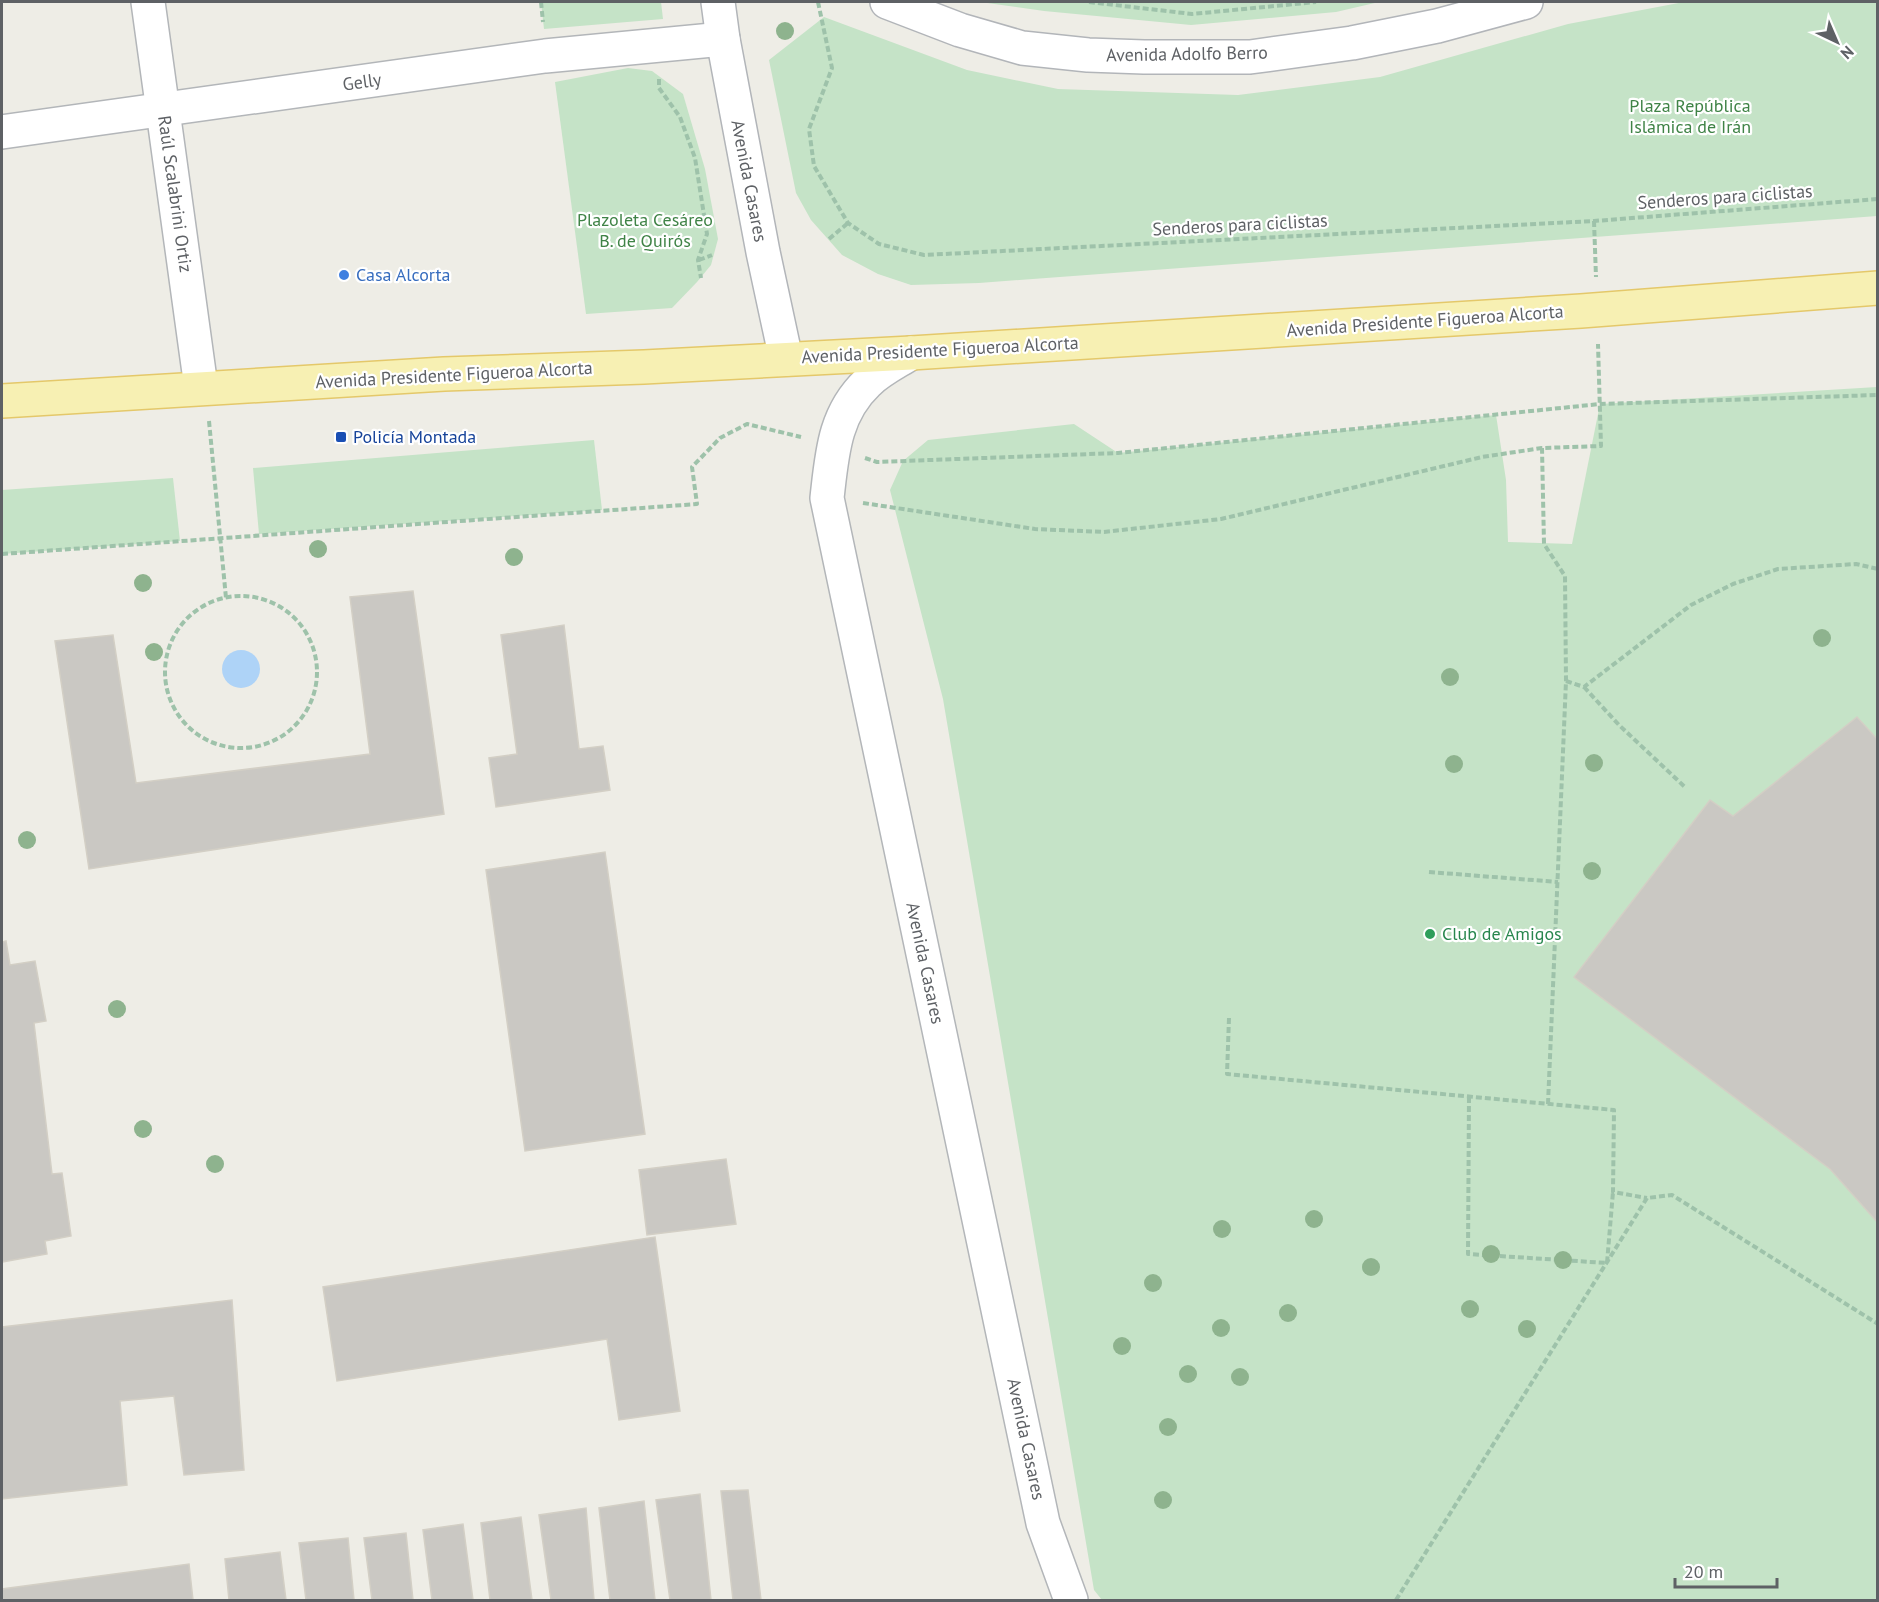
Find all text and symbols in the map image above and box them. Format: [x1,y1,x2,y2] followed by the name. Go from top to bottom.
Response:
[1807,12,1867,72] north arrow
[1106,41,1268,66] street label: Avenida Adolfo Berro
[1837,42,1858,64] text: N
[341,67,383,96] street label: Gelly
[1629,94,1751,138] park label: Plaza República Islámica de Irán
[153,114,198,274] street label: Raúl Scalabrini Ortiz
[726,118,773,244] street label: Avenida Casares
[1637,179,1813,214] street label: Senderos para ciclistas
[577,208,713,252] park label: Plazoleta Cesáreo B. de Quirós
[1152,208,1328,241] street label: Senderos para ciclistas
[356,263,450,286] place label: Casa Alcorta
[337,268,351,282] marker: Casa Alcorta
[1286,299,1564,342] street label: Avenida Presidente Figueroa Alcorta
[801,331,1079,368] street label: Avenida Presidente Figueroa Alcorta
[315,356,593,393] street label: Avenida Presidente Figueroa Alcorta
[353,425,476,448] place label: Policía Montada
[334,430,348,444] marker: Policía Montada
[901,900,950,1026] street label: Avenida Casares
[1442,922,1562,945] place label: Club de Amigos
[1423,927,1437,941] marker: Club de Amigos
[1002,1376,1051,1502] street label: Avenida Casares
[1675,1551,1777,1589] scale bar
[1684,1560,1723,1583] text: 20 m

